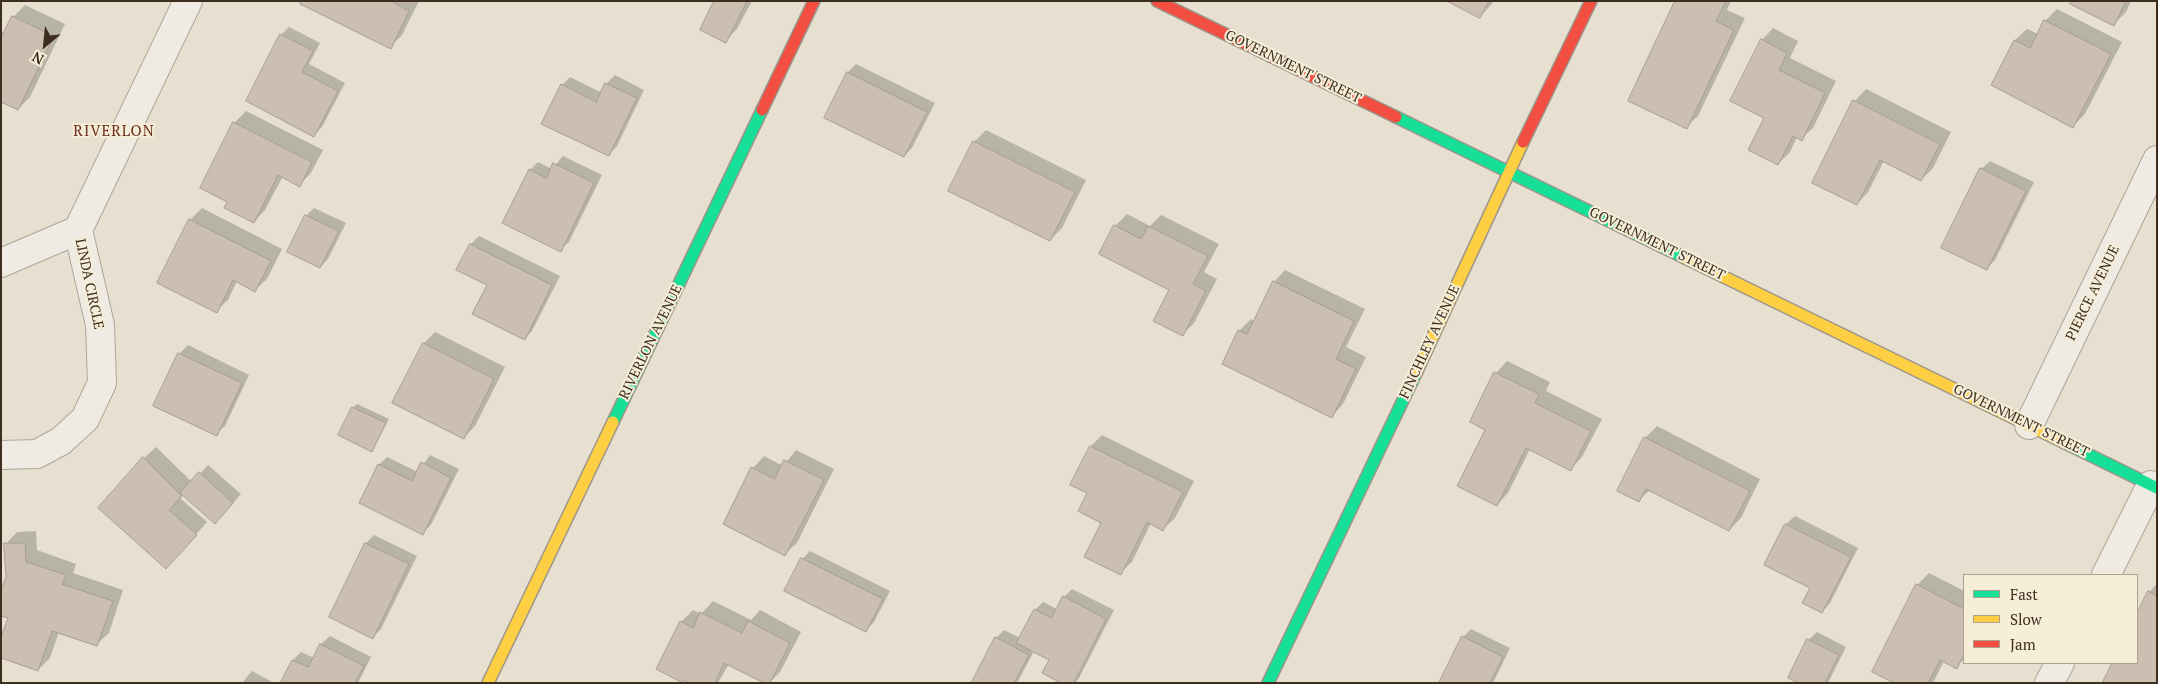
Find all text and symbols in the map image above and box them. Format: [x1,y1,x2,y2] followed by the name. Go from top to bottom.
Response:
[20,20,70,70] north arrow
[1222,27,1364,107] street label: GOVERNMENT STREET
[29,48,47,70] text: N
[72,123,156,141] district label: RIVERLON
[1586,204,1728,284] street label: GOVERNMENT STREET
[71,237,107,331] street label: LINDA CIRCLE
[2063,243,2123,343] street label: PIERCE AVENUE
[616,282,686,402] street label: RIVERLON AVENUE
[1396,282,1464,402] street label: FINCHLEY AVENUE
[1950,381,2092,461] street label: GOVERNMENT STREET
[1963,574,2138,664] legend
[2010,584,2038,604] text: Fast
[2010,609,2042,629] text: Slow
[2010,634,2036,654] text: Jam

